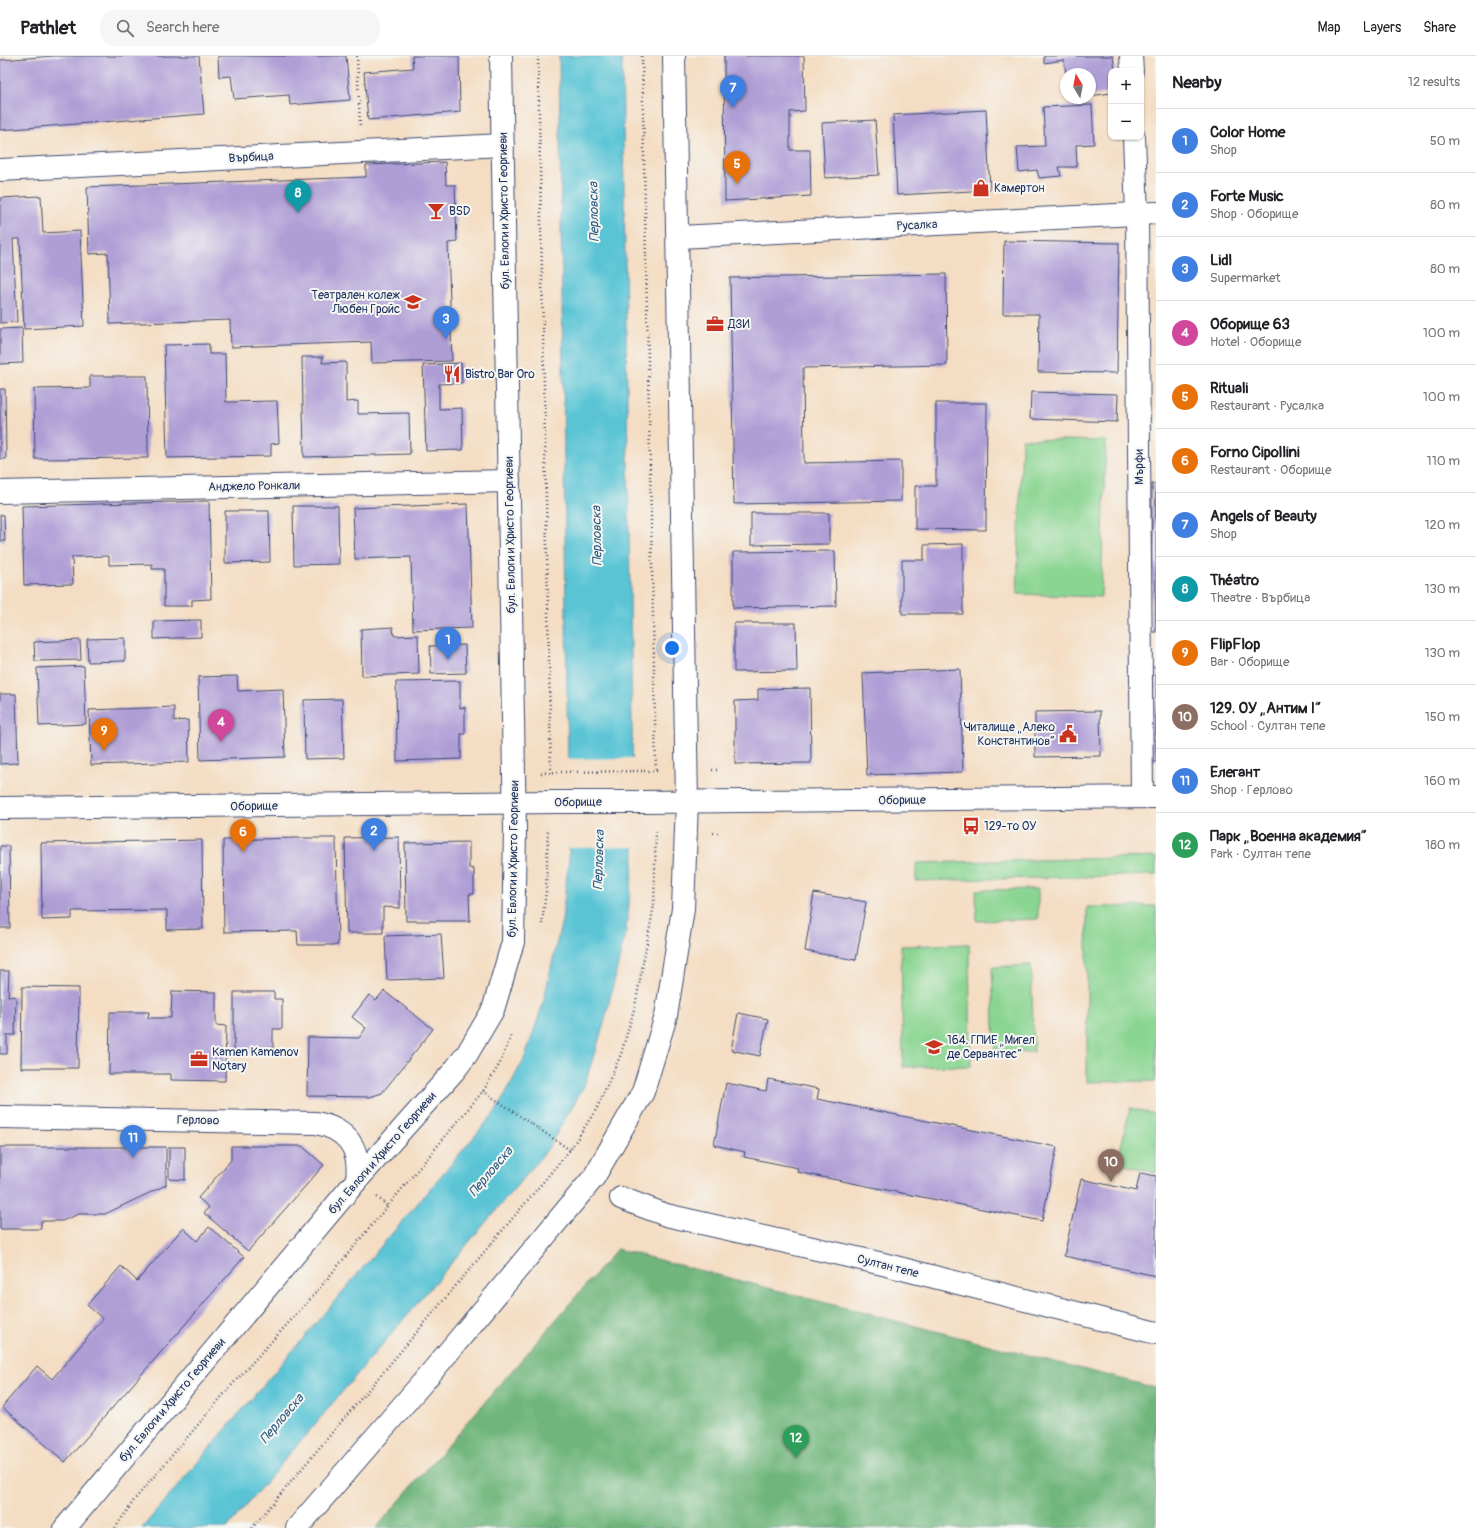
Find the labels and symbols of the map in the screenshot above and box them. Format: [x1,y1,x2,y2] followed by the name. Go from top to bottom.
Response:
[1060,68,1096,104] north arrow
[720,75,746,108] pin: 7
[496,132,513,290] street label: бул. Евлоги и Христо Георгиеви
[228,149,274,166] street label: Върбица
[724,151,750,184] pin: 5
[971,178,991,198] shop icon: Камертон
[285,180,311,213] pin: 8
[585,181,603,242] water label: Перловска
[994,181,1044,196] place label: Камертон
[426,201,446,221] bar icon: BSD
[449,204,471,219] place label: BSD
[896,217,938,234] street label: Русалка
[311,288,400,317] place label: Театрален колеж Любен Гройс
[403,292,423,312] school or university icon: Театрален колеж Любен Гройс
[433,306,459,339] pin: 3
[705,314,725,334] office icon: ДЗИ
[727,317,750,332] place label: ДЗИ
[442,364,462,384] restaurant icon: Bistro Bar Oro
[465,367,535,382] place label: Bistro Bar Oro
[1132,448,1147,485] street label: Мърфи
[502,456,519,614] street label: бул. Евлоги и Христо Георгиеви
[208,478,301,495] street label: Анджело Ронкали
[588,505,606,566] water label: Перловска
[435,627,461,660] pin: 1
[662,638,682,658] your location
[208,709,234,742] pin: 4
[91,718,117,751] pin: 9
[964,720,1056,749] place label: Читалище „Алеко Константинов“
[1058,724,1078,744] public building icon: Читалище „Алеко Константинов“
[505,780,522,938] street label: бул. Евлоги и Христо Георгиеви
[878,793,926,808] street label: Оборище
[554,795,602,810] street label: Оборище
[230,799,278,814] street label: Оборище
[961,816,981,836] bus stop icon: 129-то ОУ
[361,818,387,851] pin: 2
[230,819,256,852] pin: 6
[984,819,1037,834] place label: 129-то ОУ
[590,829,608,890] water label: Перловска
[947,1033,1035,1062] place label: 164. ГПИЕ „Мигел де Сервантес“
[924,1037,944,1057] school or university icon: 164. ГПИЕ „Мигел де Сервантес“
[212,1045,299,1074] place label: Kamen Kamenov Notary
[189,1049,209,1069] office icon: Kamen Kamenov Notary
[325,1089,440,1218] street label: бул. Евлоги и Христо Георгиеви
[177,1113,220,1128] street label: Герлово
[120,1125,146,1158] pin: 11
[465,1143,517,1200] water label: Перловска
[1098,1149,1124,1182] pin: 10
[856,1252,920,1281] street label: Султан тепе
[116,1335,229,1465] street label: бул. Евлоги и Христо Георгиеви
[256,1390,308,1447] water label: Перловска
[783,1425,809,1458] pin: 12

